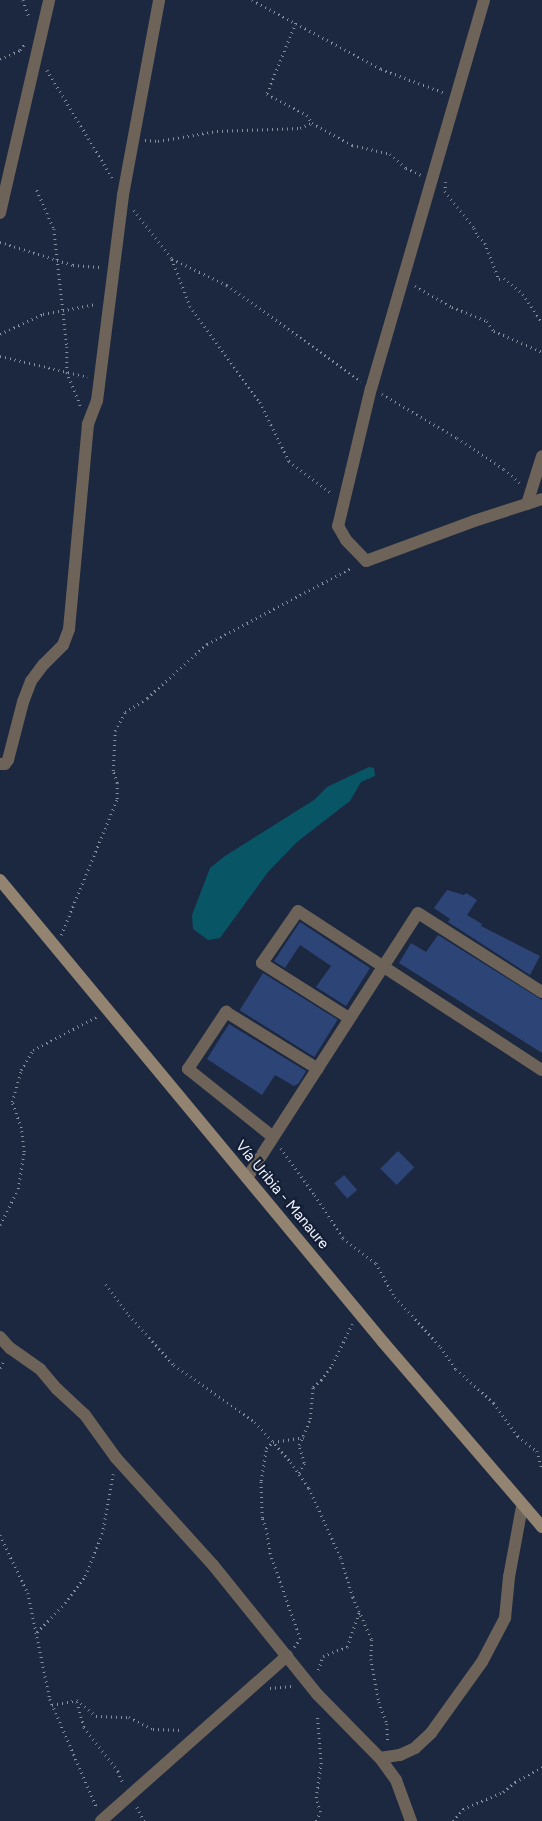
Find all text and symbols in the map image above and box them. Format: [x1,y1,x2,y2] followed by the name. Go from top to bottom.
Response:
[231,1137,333,1253] street label: Vía Uribia - Manaure

